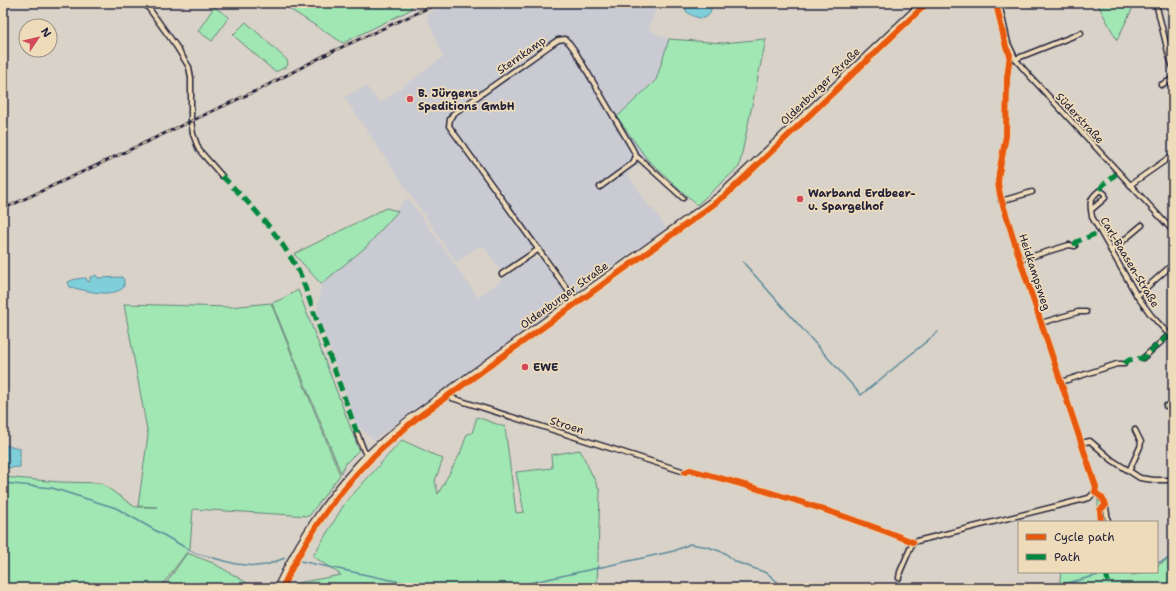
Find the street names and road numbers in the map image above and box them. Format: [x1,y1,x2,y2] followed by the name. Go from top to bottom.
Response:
[494,33,549,78] street label: Sternkamp
[777,44,864,128] street label: Oldenburger Straße
[1052,90,1107,147] street label: Süderstraße
[1097,214,1163,310] street label: Carl-Baasen-Straße
[1015,232,1054,313] street label: Heidkampsweg
[517,258,611,332] street label: Oldenburger Straße
[548,413,586,438] street label: Stroen

